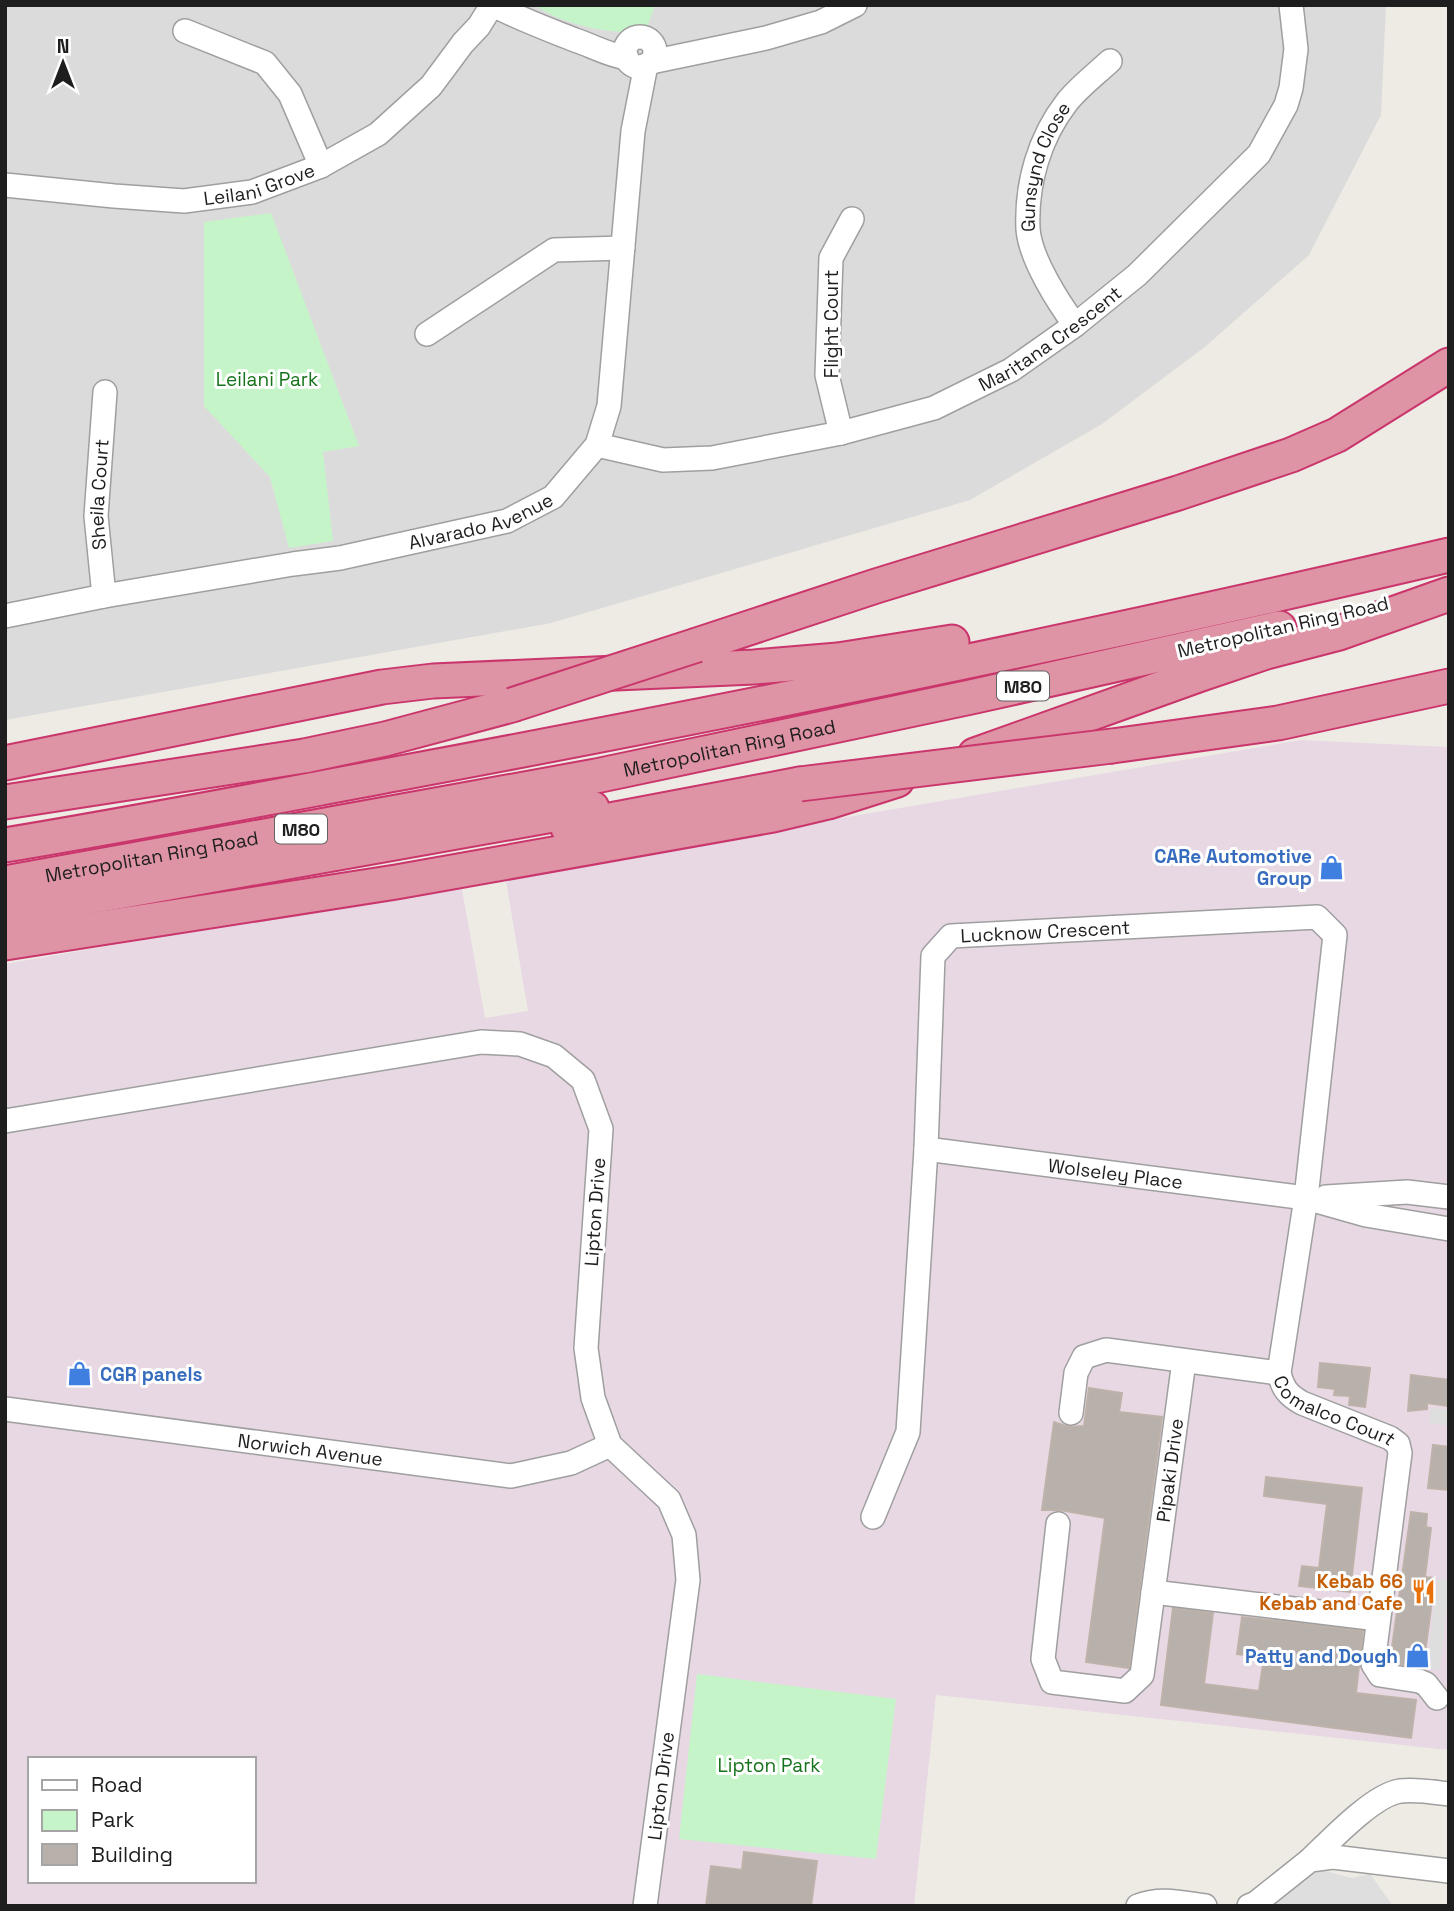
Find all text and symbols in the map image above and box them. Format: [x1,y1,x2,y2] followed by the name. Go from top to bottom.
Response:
[28,28,98,98] north arrow
[57,34,69,59] text: N
[1015,97,1076,232] street label: Gunsynd Close
[202,157,318,211] street label: Leilani Grove
[819,270,844,378] street label: Flight Court
[974,280,1127,397] street label: Maritana Crescent
[216,367,318,392] park label: Leilani Park
[84,438,114,551] street label: Sheila Court
[406,487,557,555] street label: Alvarado Avenue
[1175,591,1391,663] street label: Metropolitan Ring Road
[997,672,1049,700] road number: M80
[621,713,838,782] street label: Metropolitan Ring Road
[275,814,327,844] road number: M80
[43,825,260,888] street label: Metropolitan Ring Road
[1154,844,1312,891] place label: CARe Automotive Group
[1318,853,1346,881] shop icon: CARe Automotive Group
[960,914,1131,948] street label: Lucknow Crescent
[1046,1152,1184,1195] street label: Wolseley Place
[579,1157,611,1267] street label: Lipton Drive
[66,1360,94,1388] shop icon: CGR panels
[100,1362,202,1387] place label: CGR panels
[1268,1372,1401,1451] street label: Comalco Court
[1150,1417,1189,1524] street label: Pipaki Drive
[236,1427,384,1471] street label: Norwich Avenue
[1259,1569,1403,1616] place label: Kebab 66 Kebab and Cafe
[1409,1578,1437,1606] restaurant icon: Kebab 66 Kebab and Cafe
[1404,1642,1432,1670] shop icon: Patty and Dough
[1245,1644,1398,1669] place label: Patty and Dough
[642,1730,680,1842] street label: Lipton Drive
[717,1753,821,1778] park label: Lipton Park
[28,1757,256,1883] legend
[91,1771,143,1798] text: Road
[91,1806,135,1833] text: Park
[91,1841,173,1868] text: Building

